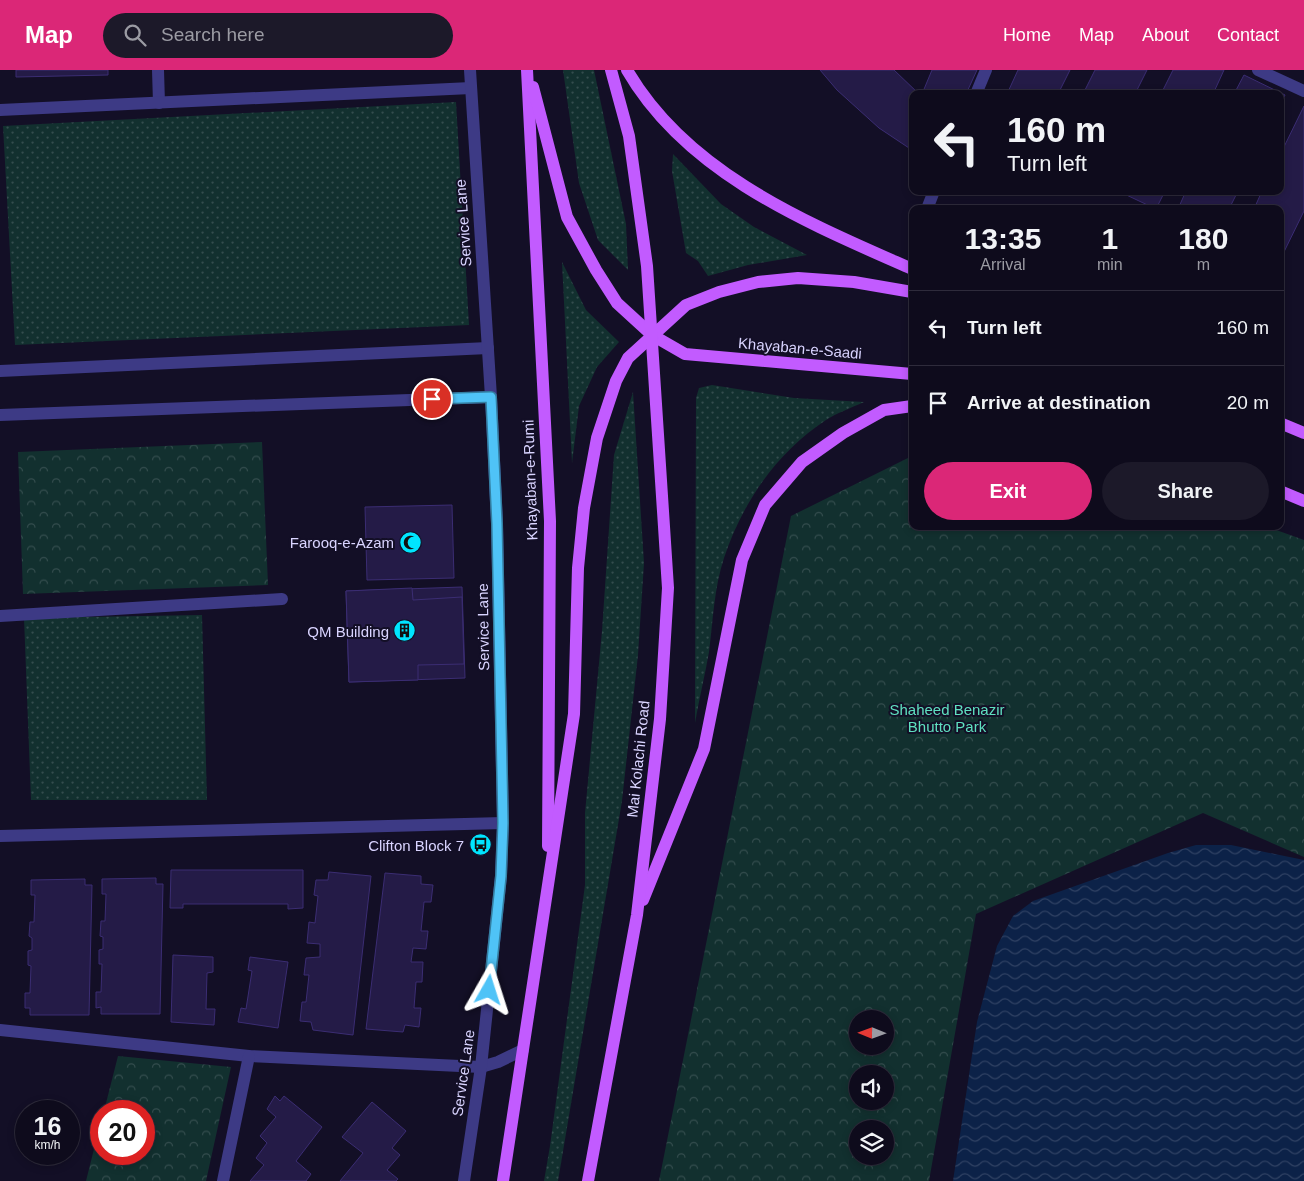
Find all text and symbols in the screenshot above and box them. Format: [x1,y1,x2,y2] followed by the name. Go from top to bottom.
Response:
[103,13,453,58] search box
[25,21,73,48] text: Map
[121,21,149,49] icon: search
[161,24,265,45] text: Search here
[1003,25,1051,45] text: Home
[1079,25,1114,45] text: Map
[1142,25,1189,45] text: About
[1217,25,1279,45] text: Contact
[924,110,989,175] icon: left
[1007,110,1106,149] text: 160 m
[1007,151,1087,176] text: Turn left
[451,179,475,267] street label: Service Lane
[965,222,1041,255] text: 13:35
[1101,222,1118,255] text: 1
[1178,222,1228,255] text: 180
[980,256,1026,273] text: Arrival
[1097,256,1123,273] text: min
[1197,256,1210,273] text: m
[924,314,952,342] icon: left
[967,317,1042,338] text: Turn left
[1216,317,1269,338] text: 160 m
[737,334,863,362] street label: Khayaban-e-Saadi
[411,378,453,420] pin
[418,385,446,413] icon: arrive
[924,389,952,417] icon: arrive
[967,392,1151,413] text: Arrive at destination
[1227,392,1269,413] text: 20 m
[519,419,541,541] street label: Khayaban-e-Rumi
[924,462,1092,520] button: Exit
[1102,462,1269,520] button: Share
[398,530,422,554] mosque icon: Farooq-e-Azam
[290,534,394,551] place label: Farooq-e-Azam
[474,583,492,671] street label: Service Lane
[393,619,417,643] building icon: QM Building
[307,623,389,640] place label: QM Building
[623,700,653,818] street label: Mai Kolachi Road
[889,701,1005,735] park label: Shaheed Benazir Bhutto Park
[468,833,492,857] bus stop icon: Clifton Block 7
[368,837,464,854] place label: Clifton Block 7
[462,963,514,1015] position arrow
[849,1010,894,1055] north arrow
[849,1010,894,1165] map controls
[448,1028,478,1118] street label: Service Lane
[849,1065,894,1110] button: sound
[90,1100,155,1165] speed limit sign: 20
[34,1112,61,1140] text: 16
[849,1120,894,1165] button: layers
[34,1138,61,1152] text: km/h

